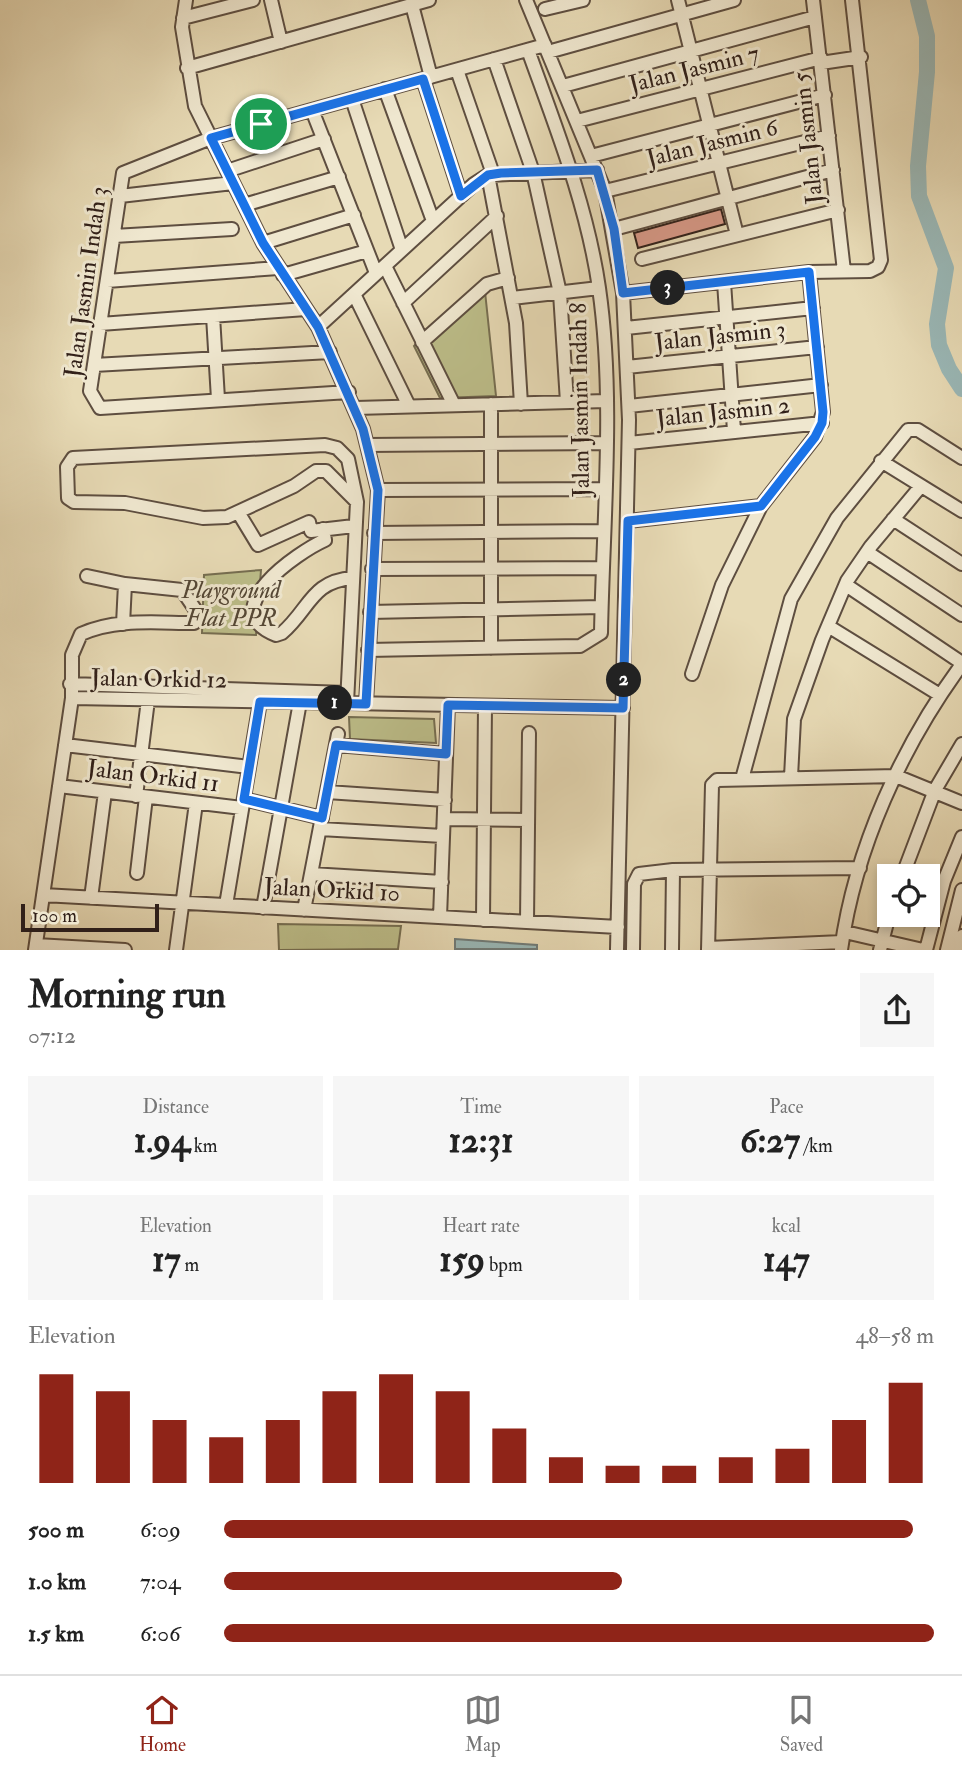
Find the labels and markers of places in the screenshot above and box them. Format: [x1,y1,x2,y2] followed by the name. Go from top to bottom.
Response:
[231,94,291,154] pin
[650,270,686,306] pin: 3
[606,662,642,698] pin: 2
[318,686,352,720] pin: 1

